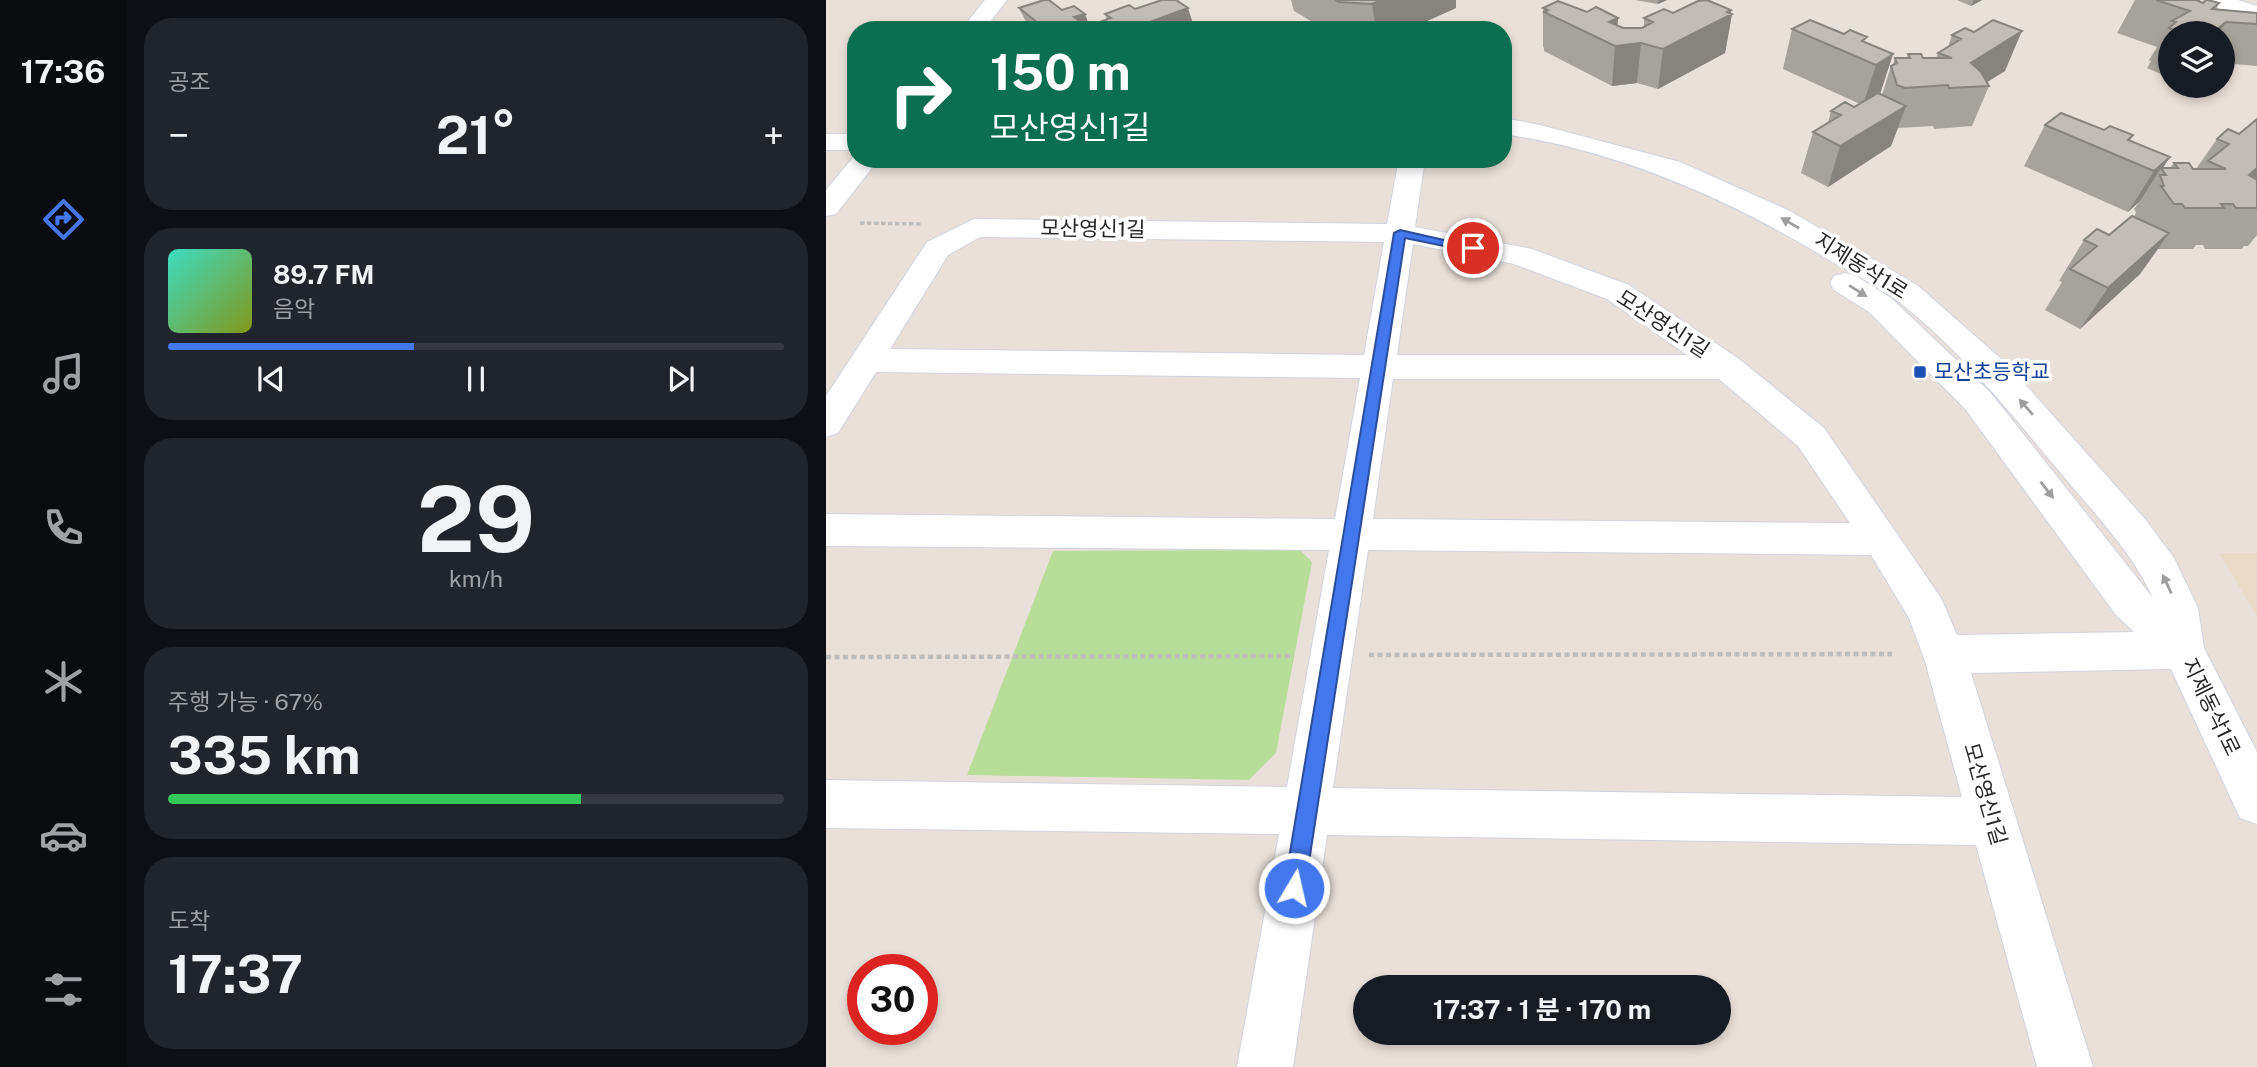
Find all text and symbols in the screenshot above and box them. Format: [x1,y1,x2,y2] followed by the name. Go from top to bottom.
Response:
[2158,21,2235,98] map controls
[2158,21,2235,98] button: layers
[990,43,1131,101] text: 150 m
[875,49,966,140] icon: right
[21,53,105,90] text: 17:36
[168,68,210,95] text: 공조
[436,105,516,166] text: 21°
[990,109,1150,146] text: 모산영신1길
[168,113,189,158] text: −
[763,113,784,158] text: +
[39,195,88,244] icon: directions
[1040,215,1146,242] street label: 모산영신1길
[1781,217,1800,229] one-way arrow
[1443,218,1503,278] pin
[1810,227,1912,304] street label: 지제동삭1로
[1454,229,1492,267] icon: arrive
[273,259,374,290] text: 89.7 FM
[1612,284,1714,363] street label: 모산영신1길
[1848,284,1867,297] one-way arrow
[273,295,315,322] text: 음악
[39,349,88,398] icon: music
[1934,359,2050,384] place label: 모산초등학교
[252,360,290,398] icon: previous
[457,360,495,398] icon: pause
[662,360,700,398] icon: next
[1912,364,1928,380] marker: 모산초등학교
[2018,398,2034,416] one-way arrow
[417,466,535,572] text: 29
[2039,481,2054,499] one-way arrow
[39,503,88,552] icon: phone
[449,565,503,592] text: km/h
[2161,574,2172,595] one-way arrow
[2177,654,2246,760] street label: 지제동삭1로
[39,657,88,706] icon: climate
[168,688,323,715] text: 주행 가능 · 67%
[168,725,361,786] text: 335 km
[1959,740,2012,848] street label: 모산영신1길
[39,811,88,860] icon: car
[1257,851,1331,925] position arrow
[168,907,210,934] text: 도착
[168,944,303,1005] text: 17:37
[847,954,938,1045] speed limit sign: 30
[39,965,88,1014] icon: filters
[1433,994,1651,1025] text: 17:37 · 1 분 · 170 m

